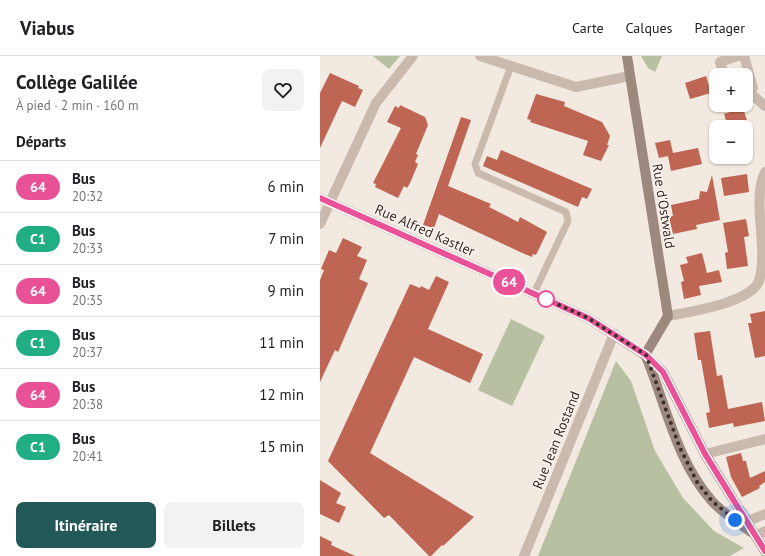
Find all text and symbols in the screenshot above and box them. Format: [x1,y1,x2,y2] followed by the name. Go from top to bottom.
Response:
[20,16,74,40] text: Viabus
[572,19,604,37] text: Carte
[626,19,672,37] text: Calques
[694,19,745,37] text: Partager
[709,68,753,164] map controls
[709,68,753,112] button: +
[262,69,304,111] button: heart
[16,70,138,94] text: Collège Galilée
[16,97,138,114] text: À pied · 2 min · 160 m
[709,120,753,164] button: −
[16,132,66,151] text: Départs
[648,162,680,250] street label: Rue d'Ostwald
[72,169,95,188] text: Bus
[267,177,304,196] text: 6 min
[30,178,46,196] text: 64
[72,188,103,205] text: 20:32
[372,200,478,260] street label: Rue Alfred Kastler
[72,221,95,240] text: Bus
[268,229,304,248] text: 7 min
[30,230,46,248] text: C1
[72,240,103,257] text: 20:33
[491,269,527,295] line badge: 64
[72,273,95,292] text: Bus
[501,273,517,291] text: 64
[267,281,304,300] text: 9 min
[30,282,46,300] text: 64
[537,290,555,308] unlabelled marker
[72,292,103,309] text: 20:35
[72,325,95,344] text: Bus
[259,333,304,352] text: 11 min
[30,334,46,352] text: C1
[72,344,103,361] text: 20:37
[72,377,95,396] text: Bus
[259,385,304,404] text: 12 min
[30,386,46,404] text: 64
[528,388,584,492] street label: Rue Jean Rostand
[72,396,103,413] text: 20:38
[72,429,95,448] text: Bus
[259,437,304,456] text: 15 min
[30,438,46,456] text: C1
[72,448,103,465] text: 20:41
[16,502,156,548] button: Itinéraire
[164,502,304,548] button: Billets
[725,510,745,530] your location

